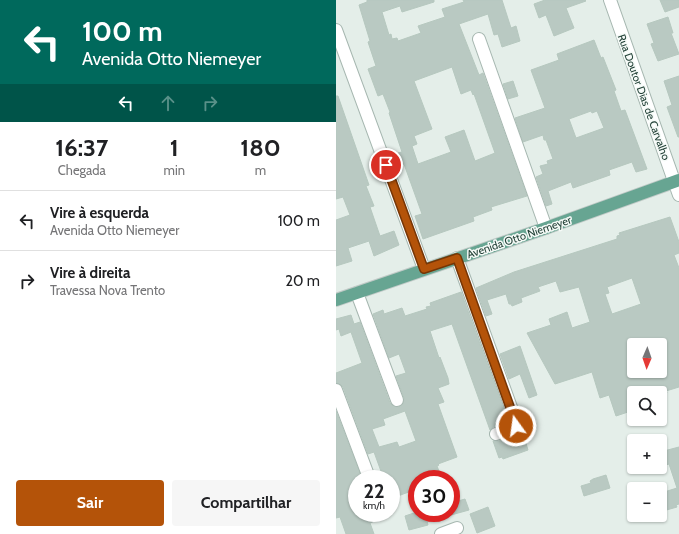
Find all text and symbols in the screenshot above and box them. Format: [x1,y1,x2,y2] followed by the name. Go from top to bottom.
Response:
[82,14,163,48] text: 100 m
[16,16,68,68] icon: left
[615,32,673,162] street label: Rua Doutor Dias de Carvalho
[82,48,261,70] text: Avenida Otto Niemeyer
[115,92,137,114] icon: left
[157,92,179,114] icon: ahead
[199,92,221,114] icon: right
[55,133,108,162] text: 16:37
[170,133,179,162] text: 1
[240,133,281,162] text: 180
[369,148,403,182] pin
[375,154,397,176] icon: arrive
[58,162,106,178] text: Chegada
[164,162,185,178] text: min
[255,162,266,178] text: m
[50,204,149,222] text: Vire à esquerda
[16,210,38,232] icon: left
[278,212,320,230] text: 100 m
[465,212,574,261] street label: Avenida Otto Niemeyer
[50,222,179,238] text: Avenida Otto Niemeyer
[50,264,131,282] text: Vire à direita
[16,270,38,292] icon: right
[285,272,320,290] text: 20 m
[50,282,165,298] text: Travessa Nova Trento
[627,338,667,378] north arrow
[627,338,667,522] map controls
[627,386,667,426] button: search
[495,405,537,447] position arrow
[627,434,667,474] button: +
[408,470,460,522] speed limit sign: 30
[363,479,385,503] text: 22
[16,480,164,526] button: Sair
[172,480,320,526] button: Compartilhar
[627,482,667,522] button: −
[363,499,385,512] text: km/h

